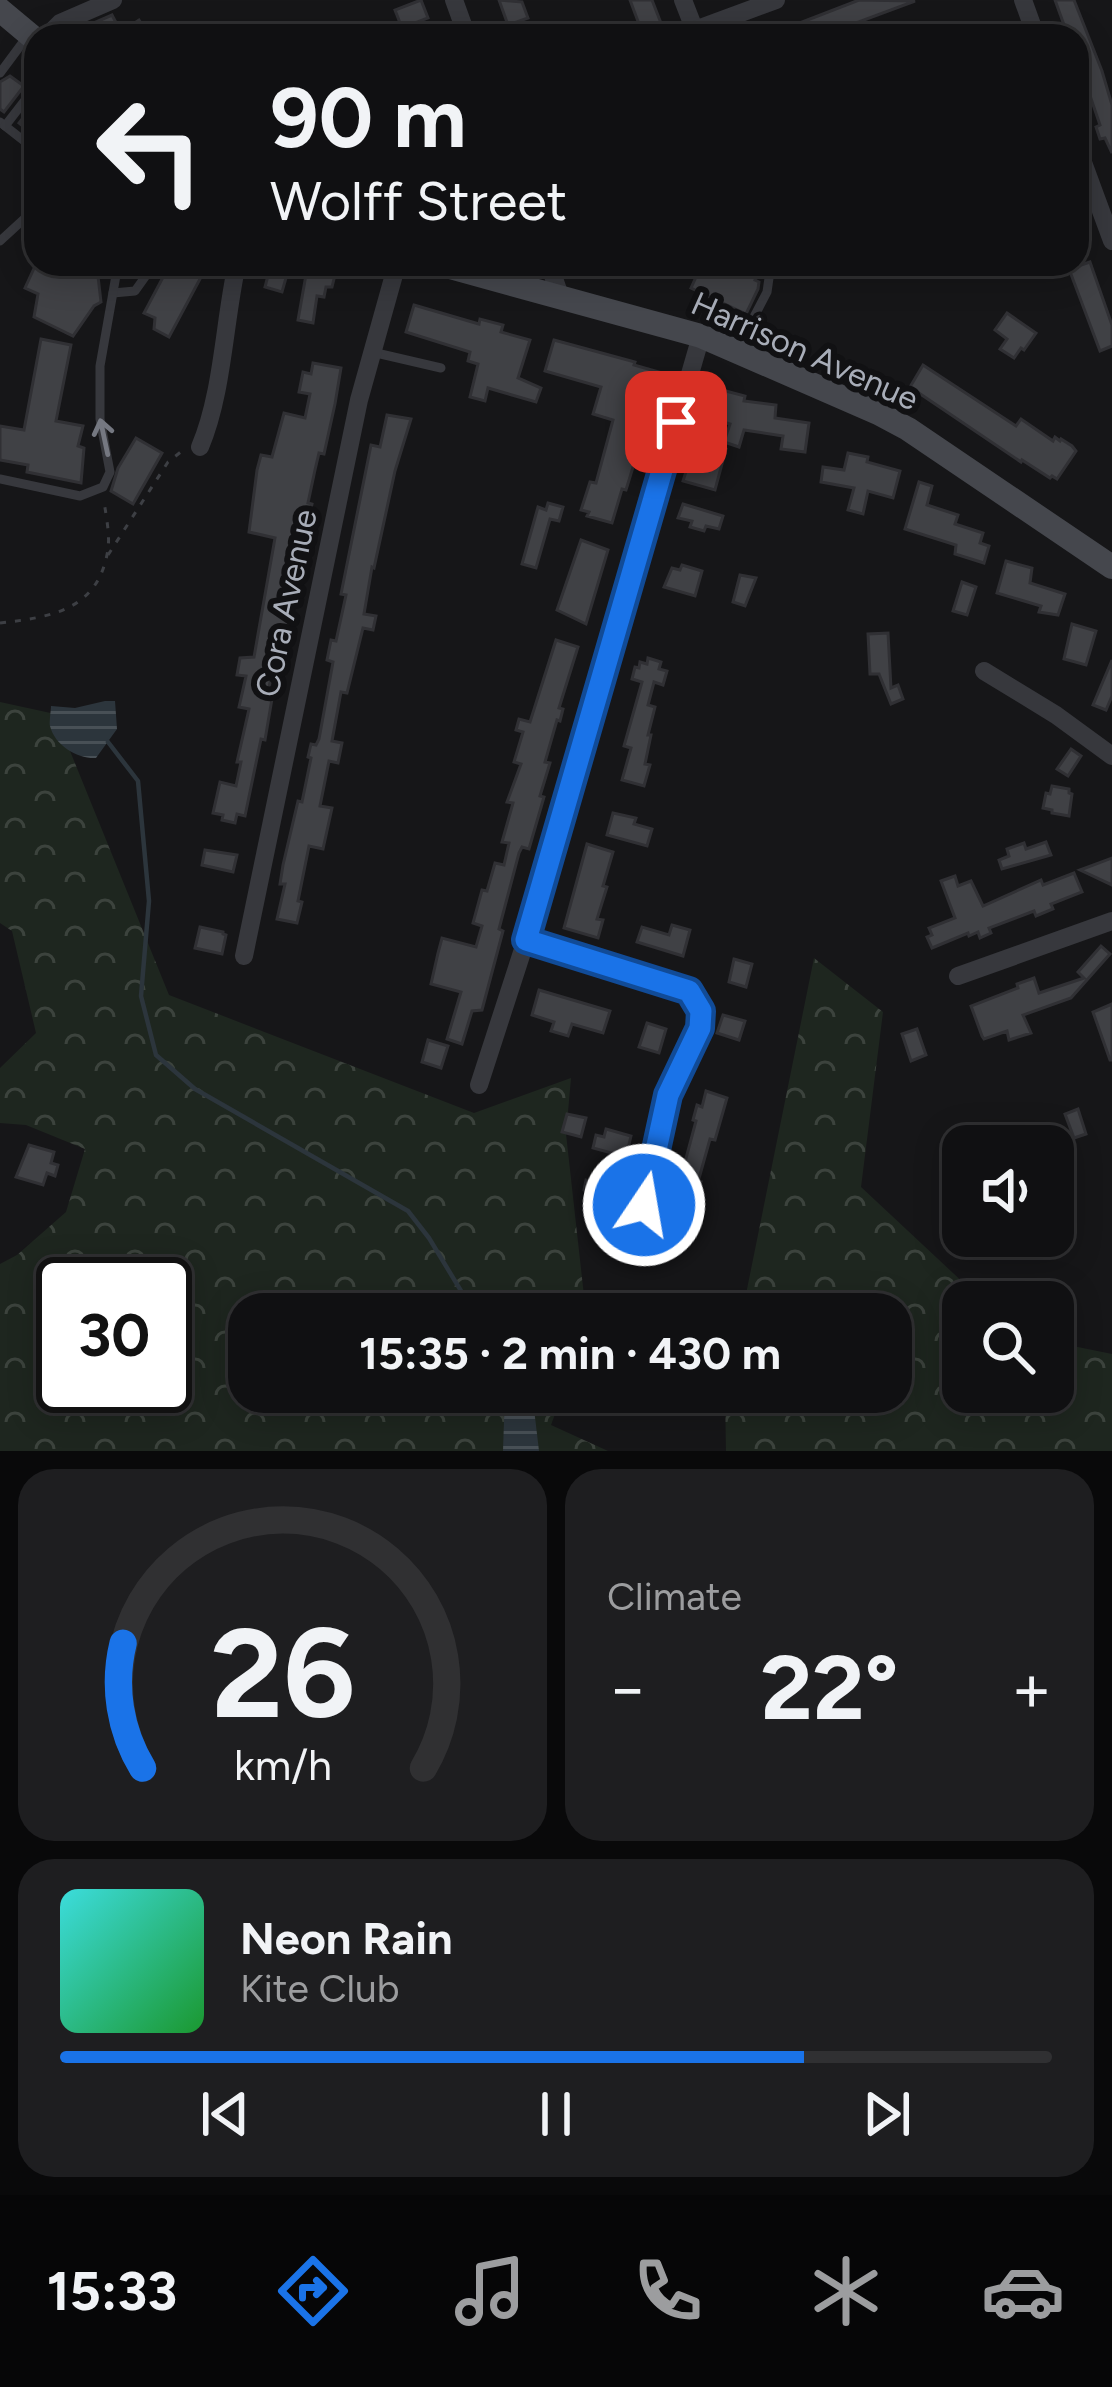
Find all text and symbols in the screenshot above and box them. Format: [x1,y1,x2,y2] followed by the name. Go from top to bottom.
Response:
[270,67,466,168] text: 90 m
[72,72,228,228] icon: left
[270,169,567,234] text: Wolff Street
[685,284,925,418] street label: Harrison Avenue
[625,371,727,473] pin
[643,389,709,455] icon: arrive
[92,418,115,456] one-way arrow
[247,506,325,700] street label: Cora Avenue
[942,1125,1074,1413] map controls
[942,1125,1074,1257] button: sound
[581,1142,707,1268] position arrow
[36,1257,192,1413] speed limit sign: 30
[942,1281,1074,1413] button: search
[359,1326,781,1380] text: 15:35 · 2 min · 430 m
[607,1573,742,1620] text: Climate
[210,1598,355,1748] text: 26
[760,1633,899,1742] text: 22°
[607,1648,648,1728] text: −
[1011,1648,1052,1728] text: +
[234,1739,331,1791] text: km/h
[240,1911,453,1965] text: Neon Rain
[240,1965,400,2012] text: Kite Club
[192,2081,258,2147] icon: previous
[523,2081,589,2147] icon: pause
[854,2081,920,2147] icon: next
[271,2249,355,2333] icon: directions
[448,2249,532,2333] icon: music
[626,2249,710,2333] icon: phone
[804,2249,888,2333] icon: climate
[981,2249,1065,2333] icon: car
[47,2259,177,2324] text: 15:33

